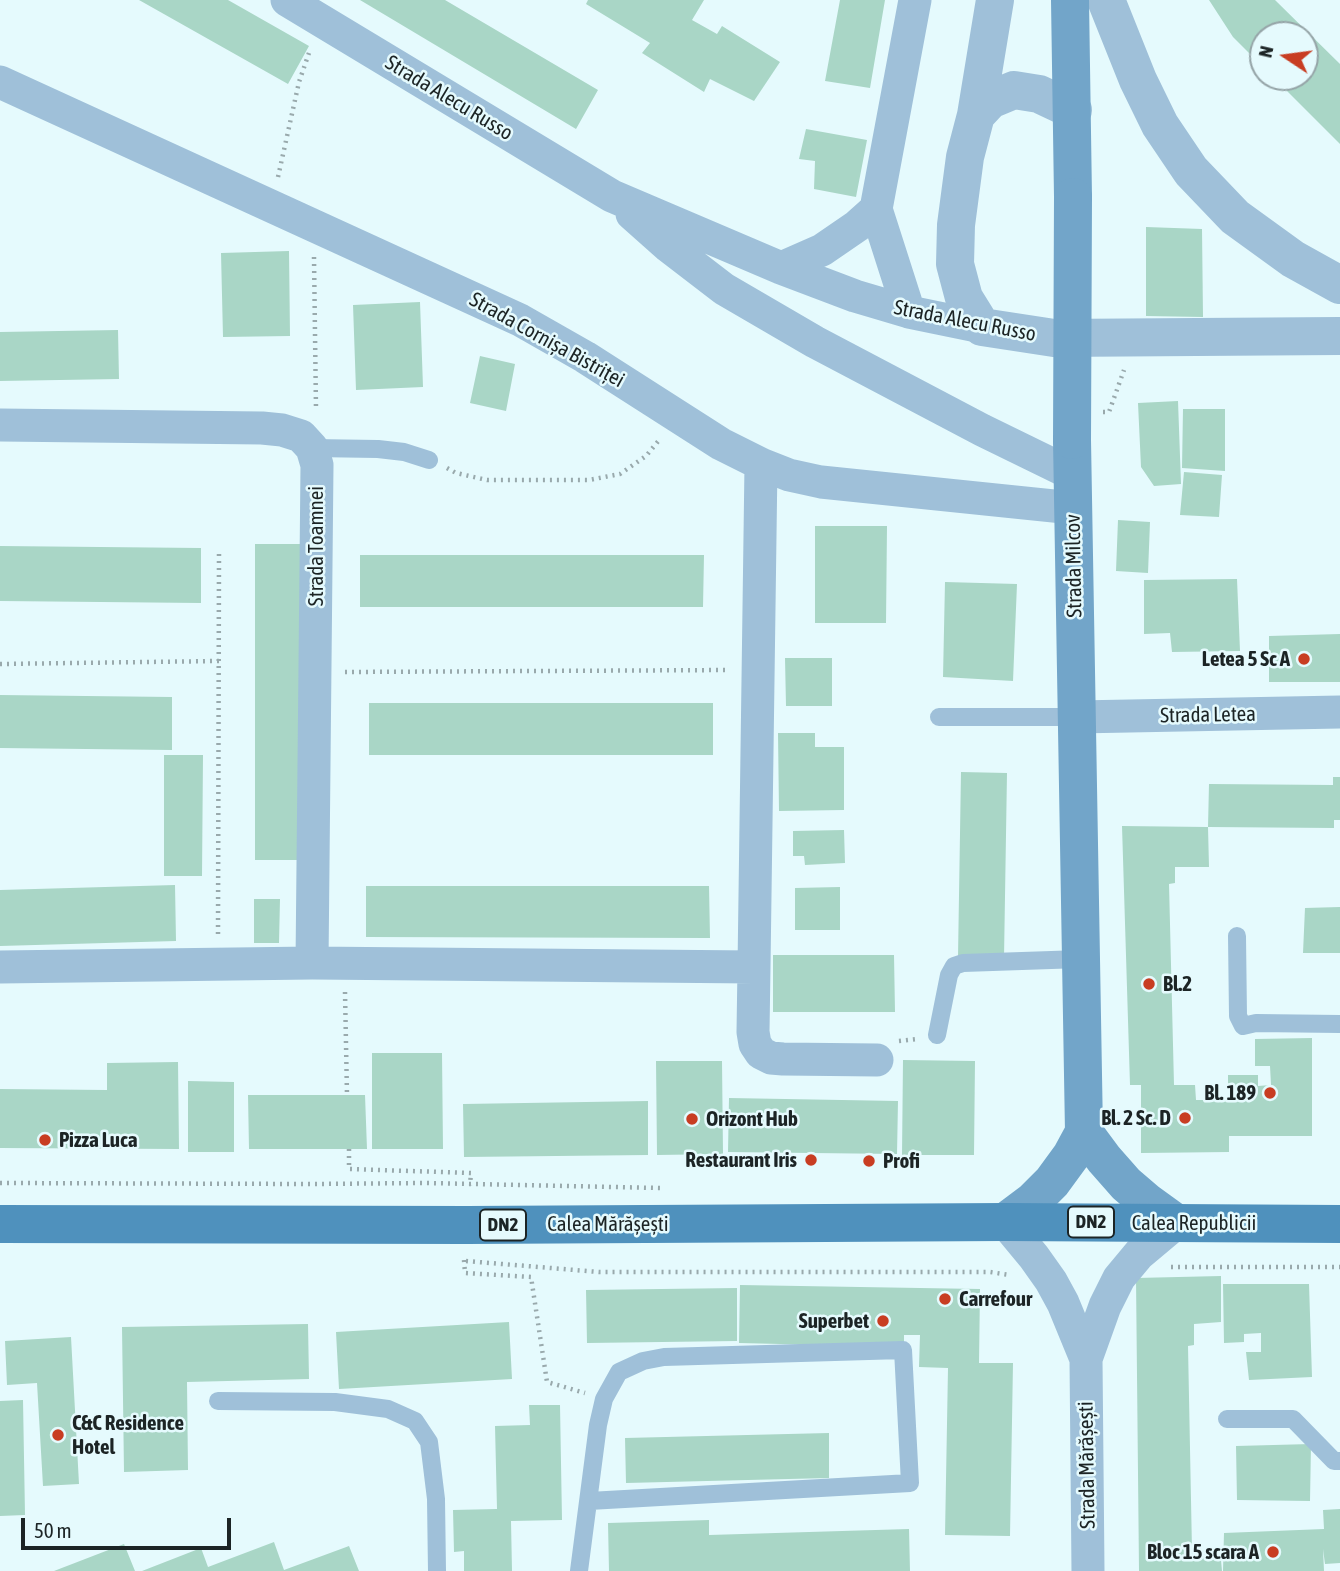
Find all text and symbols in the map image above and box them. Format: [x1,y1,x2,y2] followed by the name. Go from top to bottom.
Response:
[1249,21,1319,91] north arrow
[1254,44,1277,60] text: N
[381,50,517,146] street label: Strada Alecu Russo
[465,287,629,393] street label: Strada Cornișa Bistriței
[892,295,1038,347] street label: Strada Alecu Russo
[303,486,329,606] street label: Strada Toamnei
[1061,514,1087,618] street label: Strada Milcov
[1202,646,1290,672] place label: Letea 5 Sc A
[1296,651,1312,667] marker: Letea 5 Sc A
[1160,702,1256,728] street label: Strada Letea
[1163,971,1192,997] place label: Bl.2
[1141,976,1157,992] marker: Bl.2
[1204,1080,1256,1106] place label: Bl. 189
[1262,1085,1278,1101] marker: Bl. 189
[1101,1105,1171,1131] place label: Bl. 2 Sc. D
[706,1106,798,1132] place label: Orizont Hub
[1177,1110,1193,1126] marker: Bl. 2 Sc. D
[684,1111,700,1127] marker: Orizont Hub
[59,1127,137,1153] place label: Pizza Luca
[37,1132,53,1148] marker: Pizza Luca
[685,1147,797,1173] place label: Restaurant Iris
[883,1148,920,1174] place label: Profi
[803,1152,819,1168] marker: Restaurant Iris
[861,1153,877,1169] marker: Profi
[1068,1206,1114,1238] road number: DN2
[480,1210,526,1240] road number: DN2
[1132,1210,1256,1236] street label: Calea Republicii
[547,1211,669,1237] street label: Calea Mărășești
[959,1286,1032,1312] place label: Carrefour
[937,1291,953,1307] marker: Carrefour
[799,1308,869,1334] place label: Superbet
[875,1313,891,1329] marker: Superbet
[1073,1401,1101,1529] street label: Strada Mărășești
[72,1410,184,1460] place label: C&C Residence Hotel
[50,1427,66,1443] marker: C&C Residence Hotel
[24,1504,234,1548] scale bar
[34,1518,72,1542] text: 50 m
[1147,1539,1259,1565] place label: Bloc 15 scara A
[1265,1544,1281,1560] marker: Bloc 15 scara A

